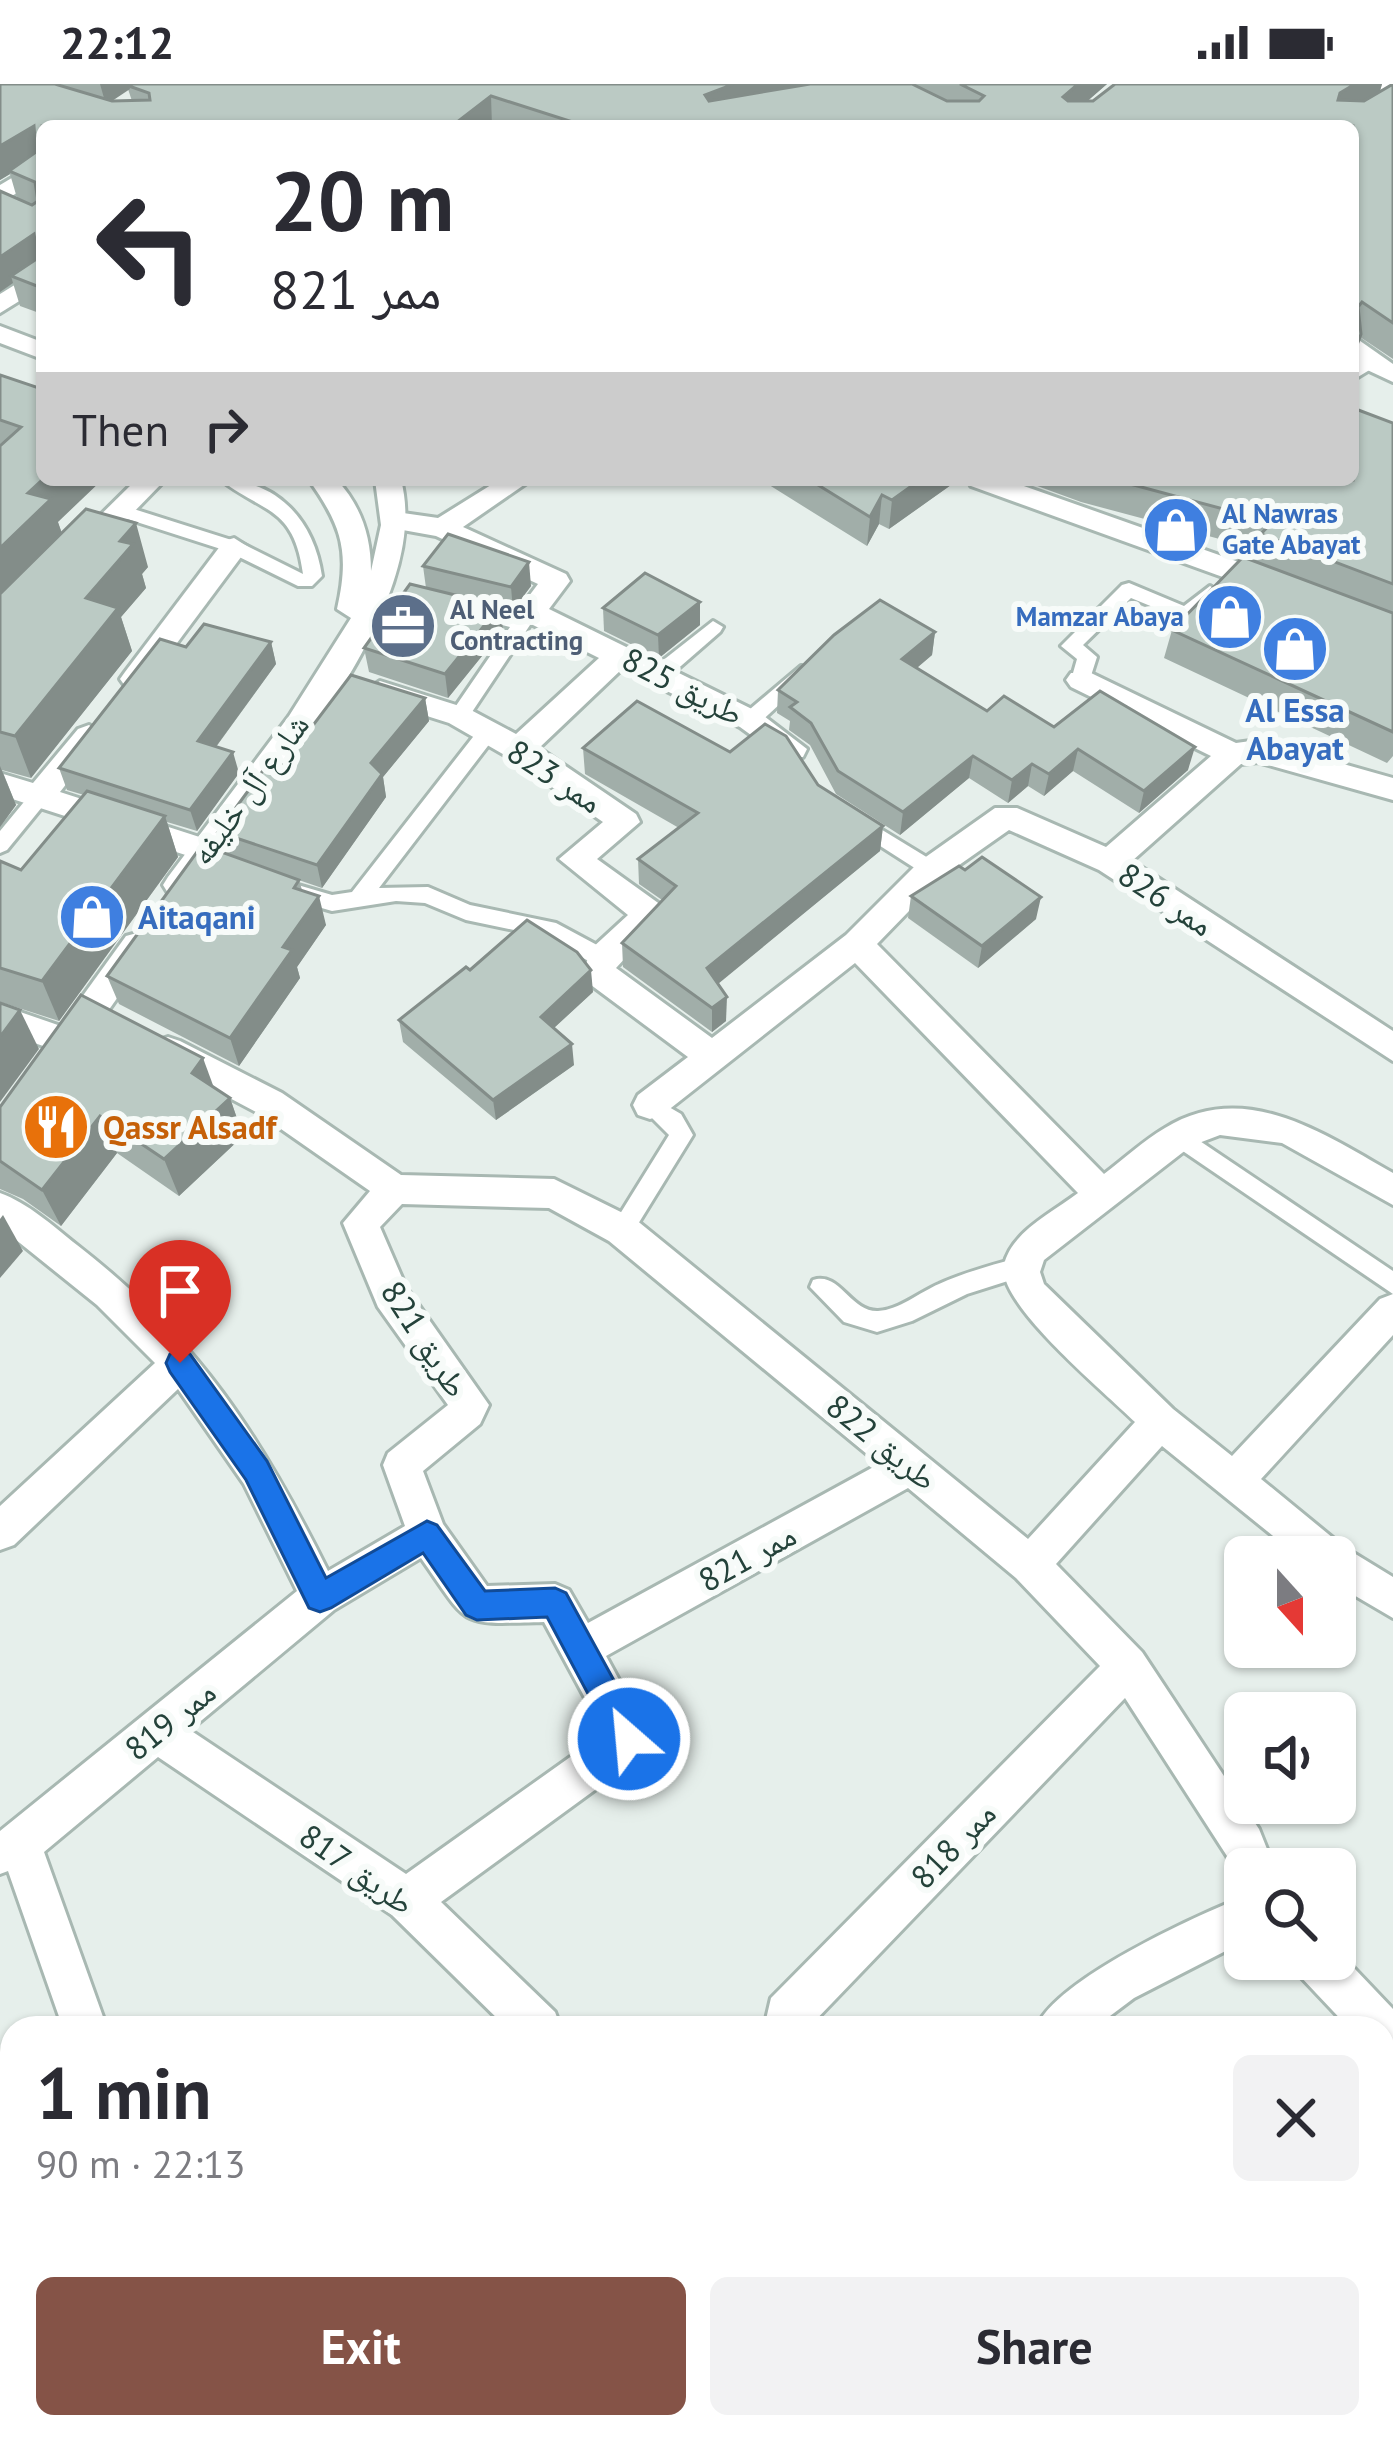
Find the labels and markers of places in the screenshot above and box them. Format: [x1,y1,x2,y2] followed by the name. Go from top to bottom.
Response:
[1141,495,1211,565] shop icon: Al Nawras Gate Abayat
[1222,496,1361,561] place label: Al Nawras Gate Abayat
[1195,582,1265,652] shop icon: Mamzar Abaya
[368,591,438,661] office icon: Al Neel Contracting
[450,592,583,657] place label: Al Neel Contracting
[1016,599,1184,633] place label: Mamzar Abaya
[1260,614,1330,684] shop icon: Al Essa Abayat
[1245,688,1345,769] place label: Al Essa Abayat
[57,882,127,952] shop icon: Aitaqani
[138,895,256,938] place label: Aitaqani
[21,1092,91,1162] restaurant icon: Qassr Alsadf
[103,1105,279,1148] place label: Qassr Alsadf
[129,1240,231,1363] pin

